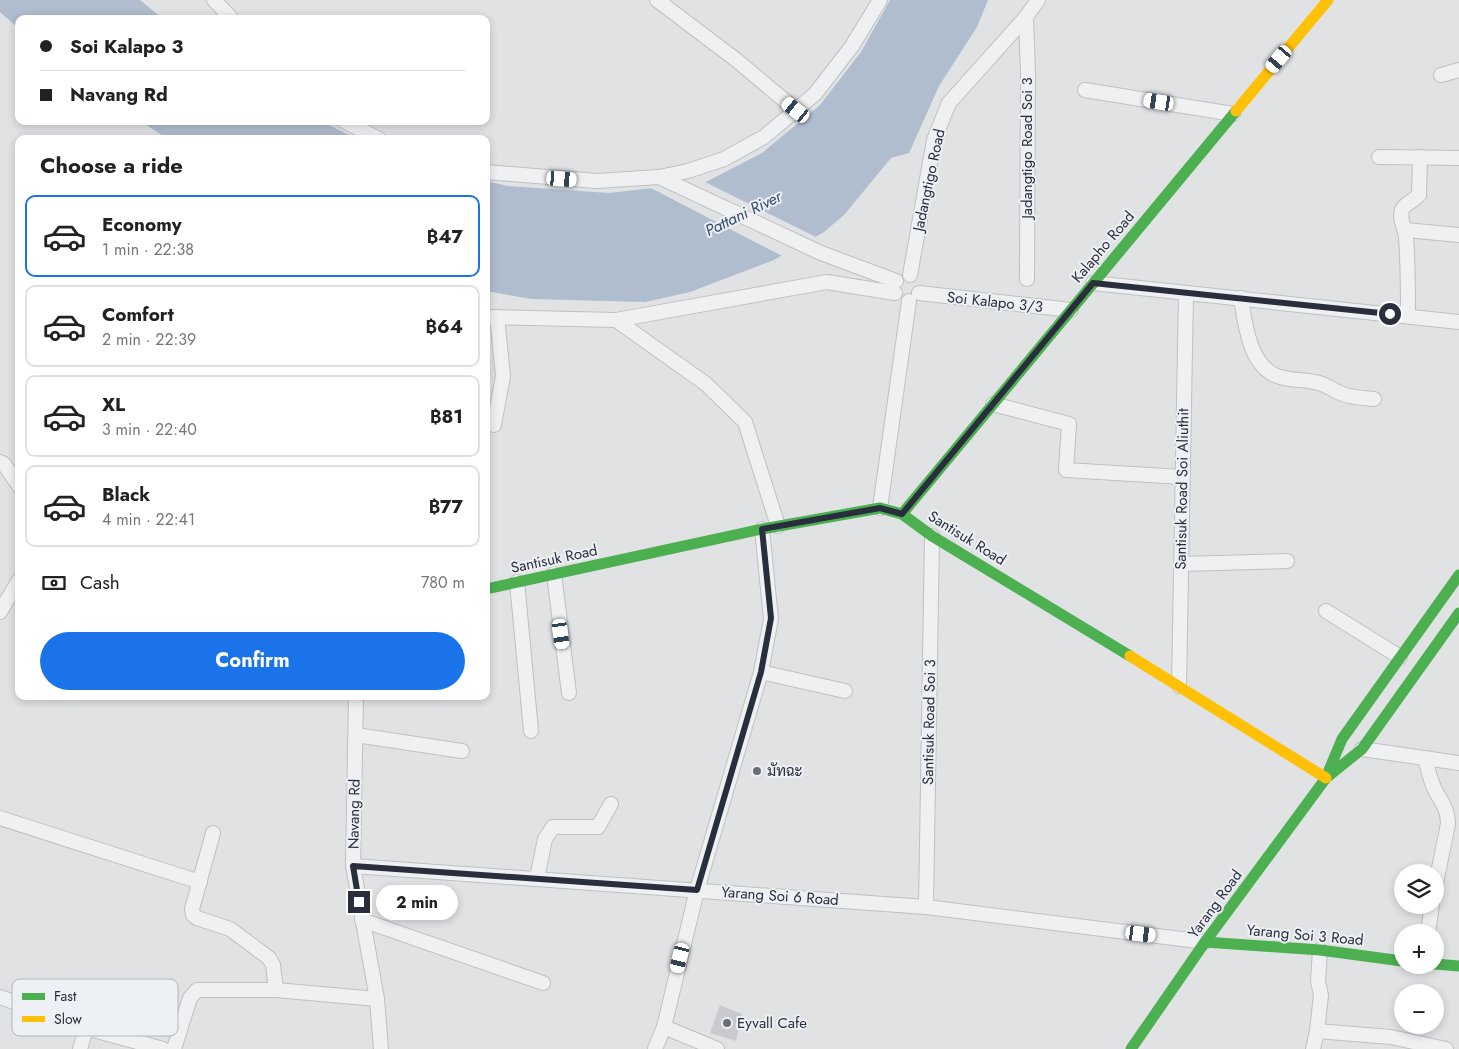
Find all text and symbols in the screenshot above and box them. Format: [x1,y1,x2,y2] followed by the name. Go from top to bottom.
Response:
[70,33,183,60] text: Soi Kalapo 3
[1263,43,1294,75] car
[1016,77,1038,221] street label: Jadangtigo Road Soi 3
[70,81,168,108] text: Navang Rd
[1143,92,1174,112] car
[779,95,812,125] car
[907,127,951,235] street label: Jadangtigo Road
[40,149,183,181] text: Choose a ride
[546,170,577,188] car
[701,184,787,242] water label: Pattani River
[1066,206,1140,288] street label: Kalapho Road
[102,211,182,238] text: Economy
[42,214,87,259] icon: car
[427,223,463,250] text: ฿47
[102,238,194,261] text: 1 min · 22:38
[946,286,1044,318] street label: Soi Kalapo 3/3
[102,301,174,328] text: Comfort
[1379,303,1401,325] route start
[42,304,87,349] icon: car
[426,313,463,340] text: ฿64
[102,328,196,351] text: 2 min · 22:39
[102,391,125,418] text: XL
[42,394,87,439] icon: car
[430,403,463,430] text: ฿81
[1170,408,1194,570] street label: Santisuk Road Soi Aliuthit
[102,418,197,441] text: 3 min · 22:40
[102,481,150,508] text: Black
[42,484,87,529] icon: car
[429,493,463,520] text: ฿77
[924,505,1010,571] street label: Santisuk Road
[102,508,195,531] text: 4 min · 22:41
[509,539,599,579] street label: Santisuk Road
[40,569,68,597] icon: cash
[80,569,120,596] text: Cash
[421,571,465,594] text: 780 m
[551,618,570,650] car
[40,632,465,690] button: Confirm
[917,659,941,785] street label: Santisuk Road Soi 3
[767,760,803,782] place label: มัทฉะ
[751,765,763,777] marker: มัทฉะ
[342,779,366,849] street label: Navang Rd
[1394,864,1444,1034] map controls
[1394,864,1444,914] button: layers
[1183,865,1247,943] street label: Yarang Road
[721,881,839,911] street label: Yarang Soi 6 Road
[376,884,459,920] callout: 2 min
[348,891,370,913] route end
[396,891,438,914] text: 2 min
[1246,919,1364,951] street label: Yarang Soi 3 Road
[1394,924,1444,974] button: +
[1125,925,1156,943] car
[669,942,690,974] car
[12,979,178,1036] legend
[1394,984,1444,1034] button: −
[54,986,77,1006] text: Fast
[54,1009,82,1029] text: Slow
[737,1012,807,1034] place label: Eyvall Cafe
[721,1017,733,1029] marker: Eyvall Cafe

